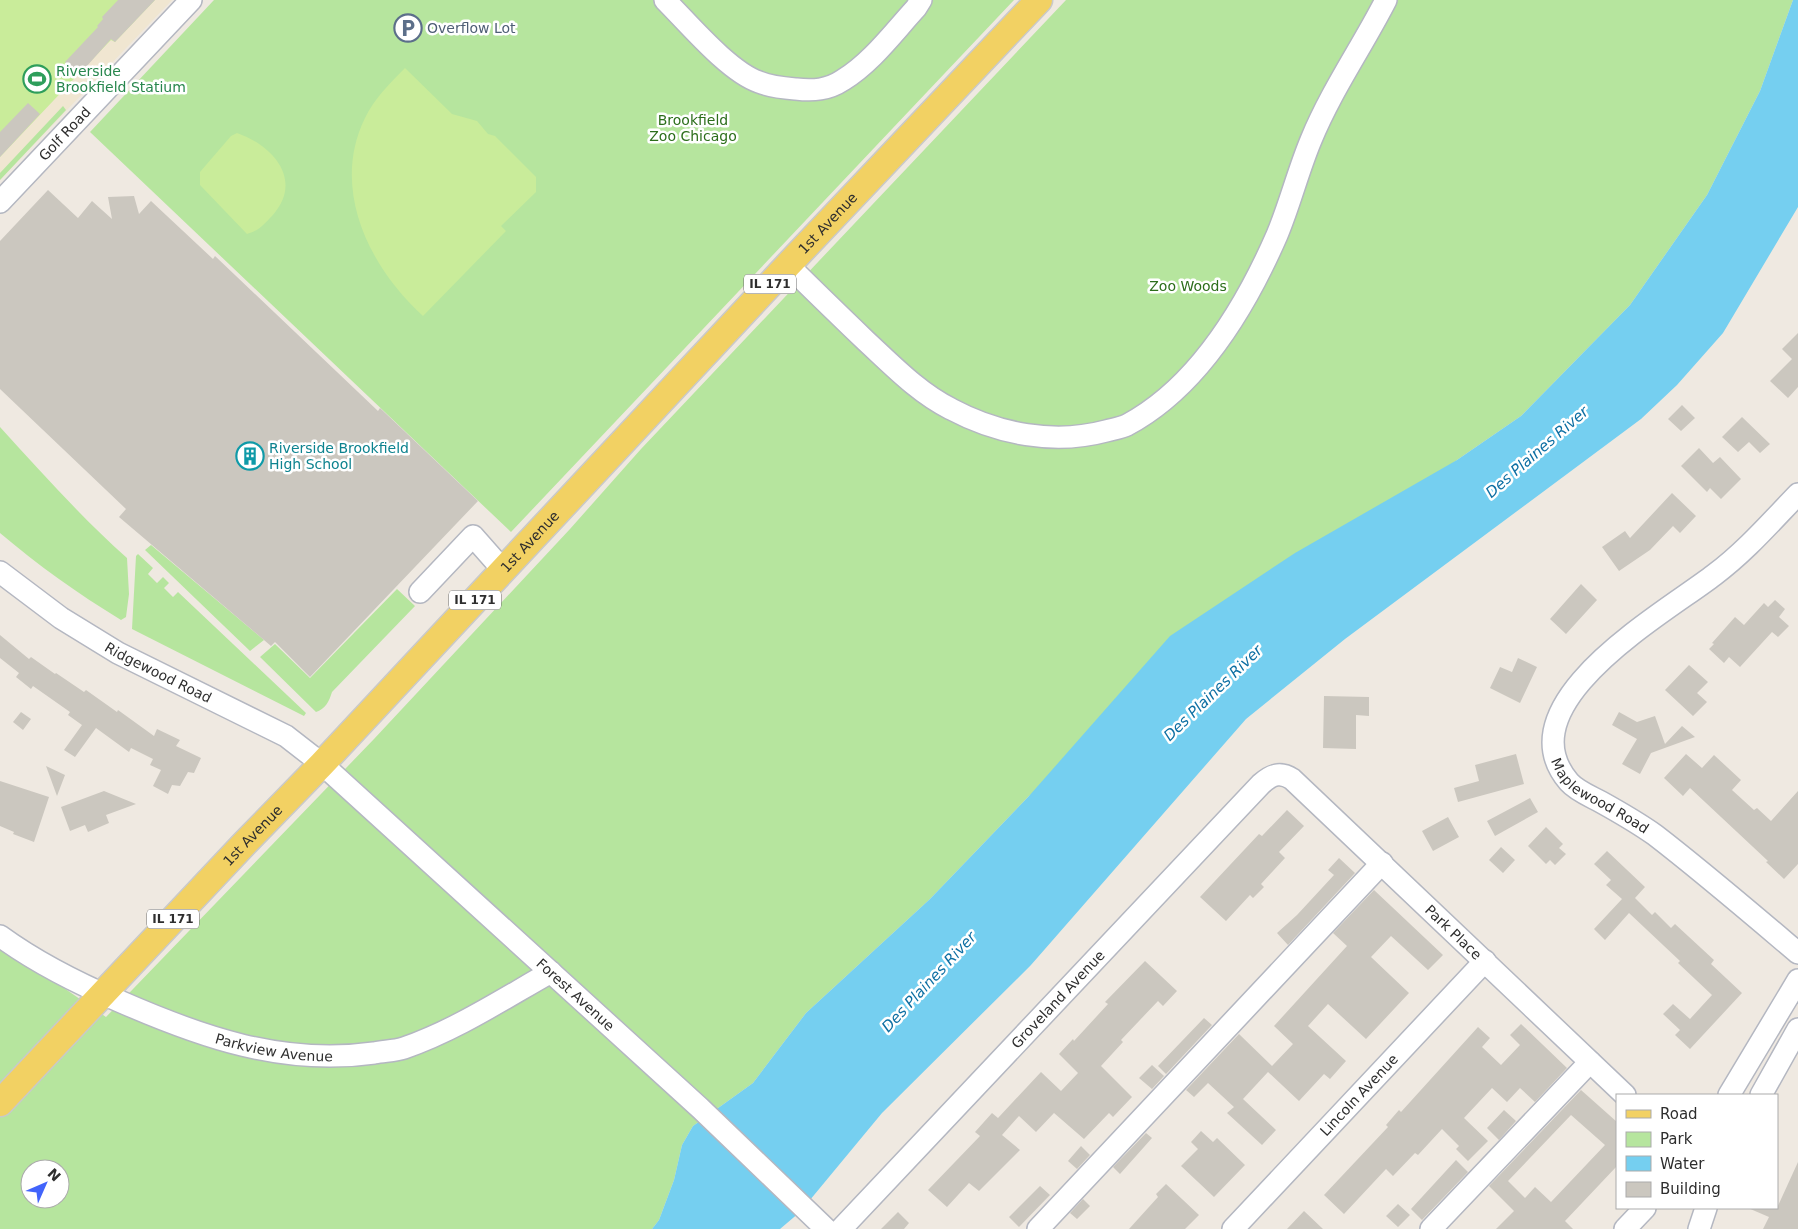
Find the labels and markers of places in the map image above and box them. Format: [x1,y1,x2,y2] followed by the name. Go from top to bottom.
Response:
[393,13,423,43] parking icon: Overflow Lot
[427,20,516,36] place label: Overflow Lot
[56,63,186,95] place label: Riverside Brookfield Statium
[22,64,52,94] sports icon: Riverside Brookfield Statium
[269,440,409,472] place label: Riverside Brookfield High School
[235,441,265,471] building icon: Riverside Brookfield High School

